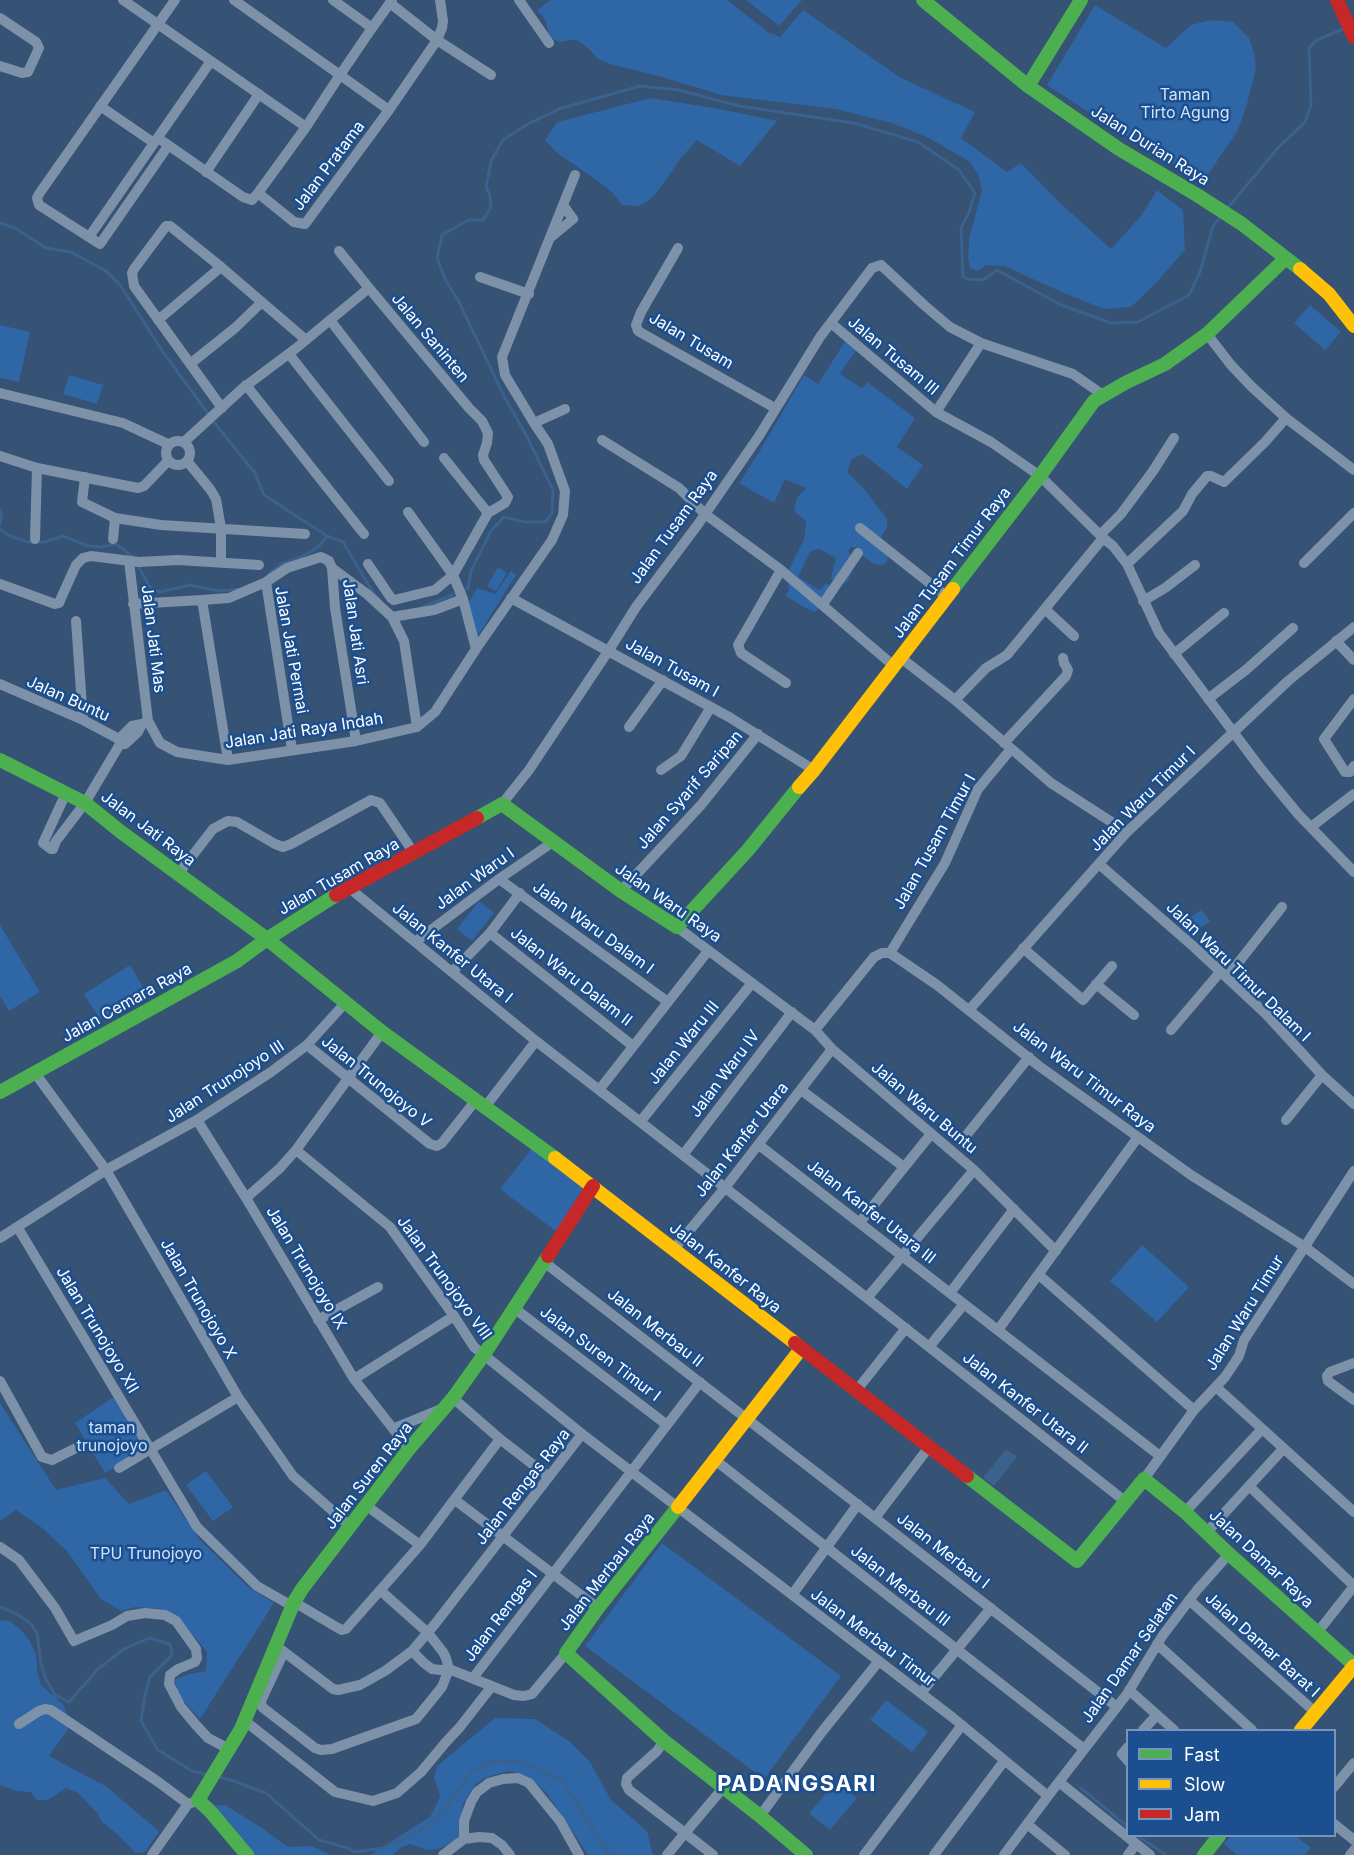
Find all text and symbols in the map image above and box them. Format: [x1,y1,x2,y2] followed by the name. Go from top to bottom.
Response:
[1140,85,1230,123] park label: Taman Tirto Agung
[1087,102,1213,190] street label: Jalan Durian Raya
[289,117,369,215] street label: Jalan Pratama
[387,289,473,387] street label: Jalan Saninten
[645,308,737,374] street label: Jalan Tusam
[844,313,942,399] street label: Jalan Tusam III
[626,466,722,588] street label: Jalan Tusam Raya
[889,484,1015,642] street label: Jalan Tusam Timur Raya
[338,578,372,686] street label: Jalan Jati Asri
[137,584,169,694] street label: Jalan Jati Mas
[270,585,312,715] street label: Jalan Jati Permai
[622,634,722,702] street label: Jalan Tusam I
[23,672,113,726] street label: Jalan Buntu
[223,709,385,753] street label: Jalan Jati Raya Indah
[633,727,747,853] street label: Jalan Syarif Saripan
[1086,742,1200,856] street label: Jalan Waru Timur I
[890,771,980,913] street label: Jalan Tusam Timur I
[97,787,199,871] street label: Jalan Jati Raya
[275,835,403,919] street label: Jalan Tusam Raya
[432,844,518,914] street label: Jalan Waru I
[611,859,725,947] street label: Jalan Waru Raya
[529,878,657,978] street label: Jalan Waru Dalam I
[1162,898,1314,1046] street label: Jalan Waru Timur Dalam I
[388,899,516,1007] street label: Jalan Kanfer Utara I
[506,923,636,1031] street label: Jalan Waru Dalam II
[59,959,195,1047] street label: Jalan Cemara Raya
[645,997,723,1089] street label: Jalan Waru III
[1009,1017,1159,1137] street label: Jalan Waru Timur Raya
[686,1027,764,1121] street label: Jalan Waru IV
[317,1032,435,1132] street label: Jalan Trunojoyo V
[162,1036,288,1128] street label: Jalan Trunojoyo III
[867,1058,981,1158] street label: Jalan Waru Buntu
[691,1079,793,1201] street label: Jalan Kanfer Utara
[803,1156,939,1268] street label: Jalan Kanfer Utara III
[262,1203,350,1333] street label: Jalan Trunojoyo IX
[393,1212,495,1344] street label: Jalan Trunojoyo VIII
[665,1218,785,1318] street label: Jalan Kanfer Raya
[156,1235,240,1363] street label: Jalan Trunojoyo X
[1202,1252,1288,1374] street label: Jalan Waru Timur
[52,1263,142,1397] street label: Jalan Trunojoyo XII
[603,1285,707,1371] street label: Jalan Merbau II
[536,1302,664,1406] street label: Jalan Suren Timur I
[959,1348,1091,1458] street label: Jalan Kanfer Utara II
[76,1418,148,1456] park label: taman trunojoyo
[321,1419,417,1533] street label: Jalan Suren Raya
[472,1425,574,1549] street label: Jalan Rengas Raya
[1205,1506,1317,1612] street label: Jalan Damar Raya
[555,1509,659,1635] street label: Jalan Merbau Raya
[893,1509,993,1593] street label: Jalan Merbau I
[847,1541,953,1631] street label: Jalan Merbau III
[90,1544,202,1564] park label: TPU Trunojoyo
[460,1566,542,1666] street label: Jalan Rengas I
[807,1585,939,1691] street label: Jalan Merbau Timur
[1078,1589,1182,1727] street label: Jalan Damar Selatan
[1201,1589,1323,1701] street label: Jalan Damar Barat I
[1126,1729,1336,1837] legend
[1184,1744,1220,1765] text: Fast
[717,1771,877,1797] district label: PADANGSARI
[1184,1774,1225,1795] text: Slow
[1184,1804,1220,1825] text: Jam

